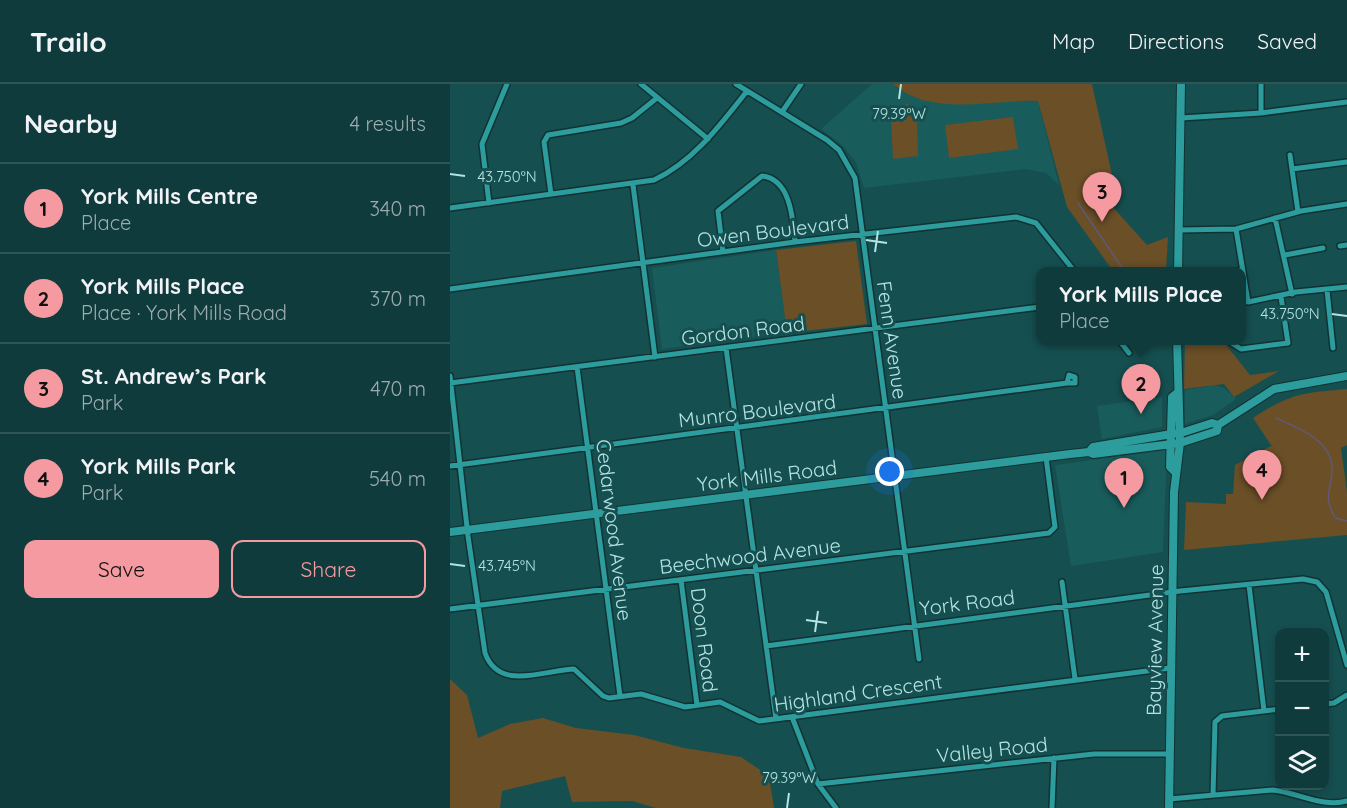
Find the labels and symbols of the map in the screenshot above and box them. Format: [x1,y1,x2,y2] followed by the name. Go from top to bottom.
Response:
[872,104,926,123] text: 79.39°W
[477,167,537,186] text: 43.750°N
[1082,172,1122,222] pin: 3
[696,209,850,252] street label: Owen Boulevard
[872,279,913,401] street label: Fenn Avenue
[1260,304,1320,323] text: 43.750°N
[680,311,806,350] street label: Gordon Road
[1122,364,1160,414] pin: 2
[677,388,837,433] street label: Munro Boulevard
[591,438,638,622] street label: Cedarwood Avenue
[1242,450,1282,500] pin: 4
[696,455,838,496] street label: York Mills Road
[875,457,904,486] your location
[1104,458,1144,508] pin: 1
[658,532,842,579] street label: Beechwood Avenue
[478,556,536,575] text: 43.745°N
[1141,564,1168,716] street label: Bayview Avenue
[918,584,1016,621] street label: York Road
[686,586,723,694] street label: Doon Road
[772,668,944,717] street label: Highland Crescent
[935,731,1049,768] street label: Valley Road
[762,768,816,787] text: 79.39°W

